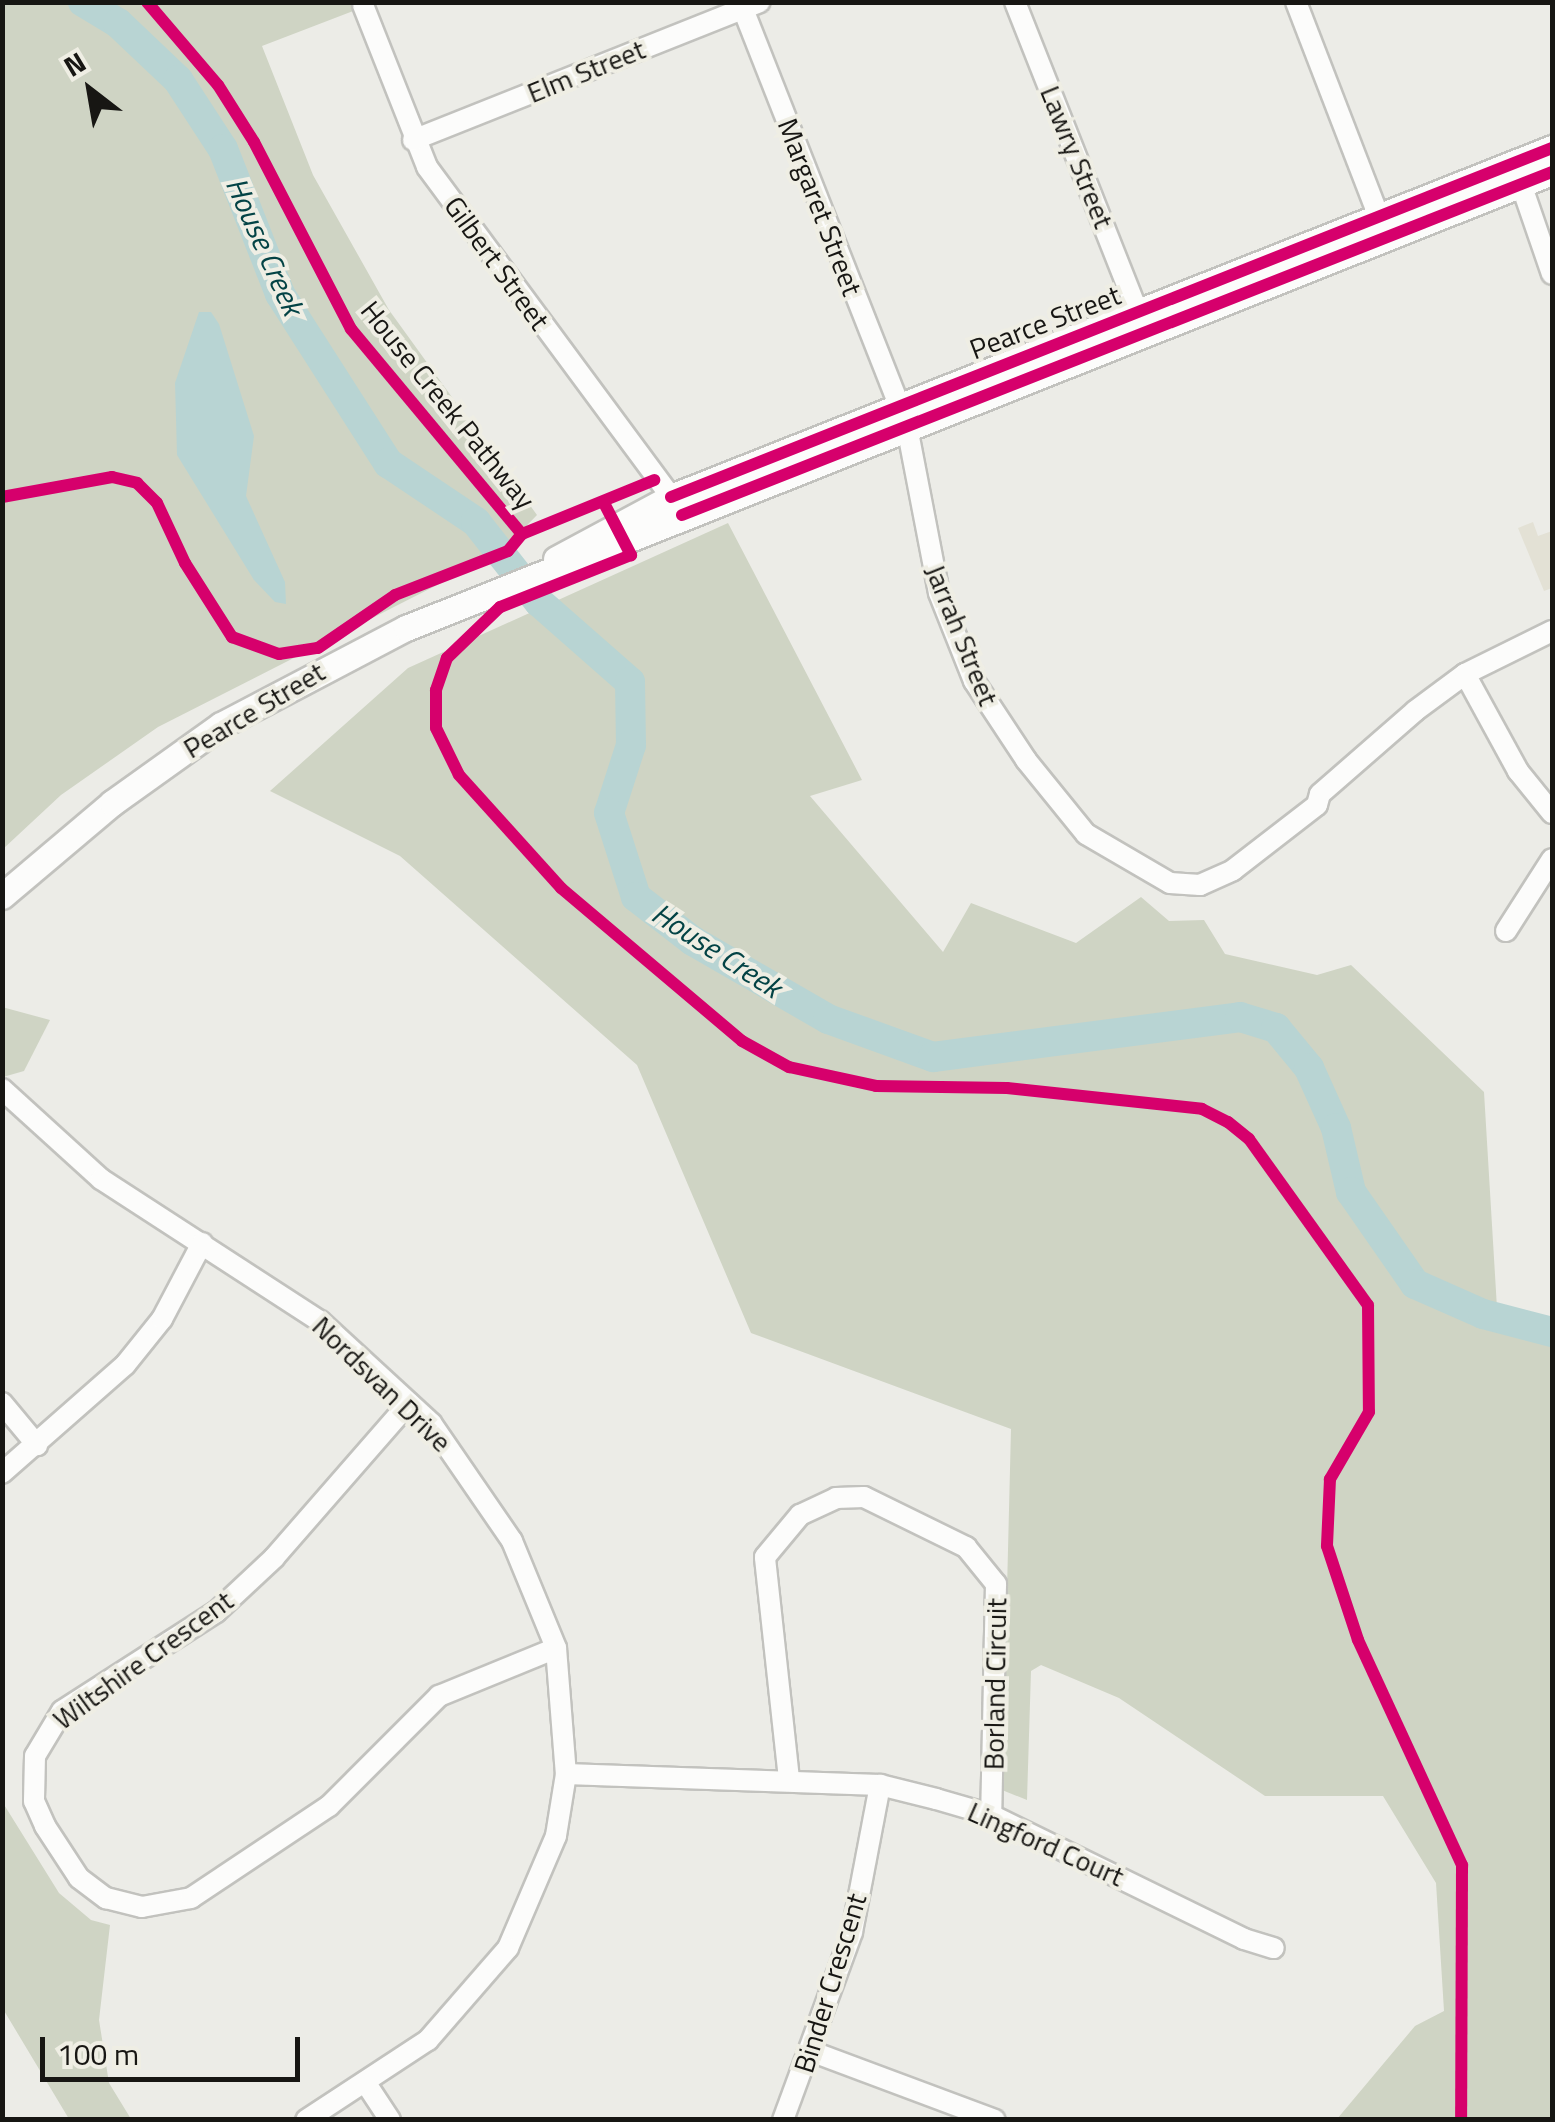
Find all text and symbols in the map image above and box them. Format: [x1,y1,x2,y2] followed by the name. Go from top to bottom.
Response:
[522,32,650,110] street label: Elm Street
[40,40,140,140] north arrow
[55,40,94,87] text: N
[1033,81,1121,233] street label: Lawry Street
[771,114,869,300] street label: Margaret Street
[219,172,311,320] water label: House Creek
[437,190,557,336] street label: Gilbert Street
[965,278,1125,366] street label: Pearce Street
[354,294,542,516] street label: House Creek Pathway
[919,560,1005,710] street label: Jarrah Street
[177,655,331,765] street label: Pearce Street
[646,895,788,1005] water label: House Creek
[306,1309,458,1459] street label: Nordsvan Drive
[47,1584,239,1736] street label: Wiltshire Crescent
[977,1598,1013,1770] street label: Borland Circuit
[963,1795,1129,1893] street label: Lingford Court
[787,1889,873,2077] street label: Binder Crescent
[45,2017,305,2079] scale bar
[57,2031,139,2077] text: 100 m

